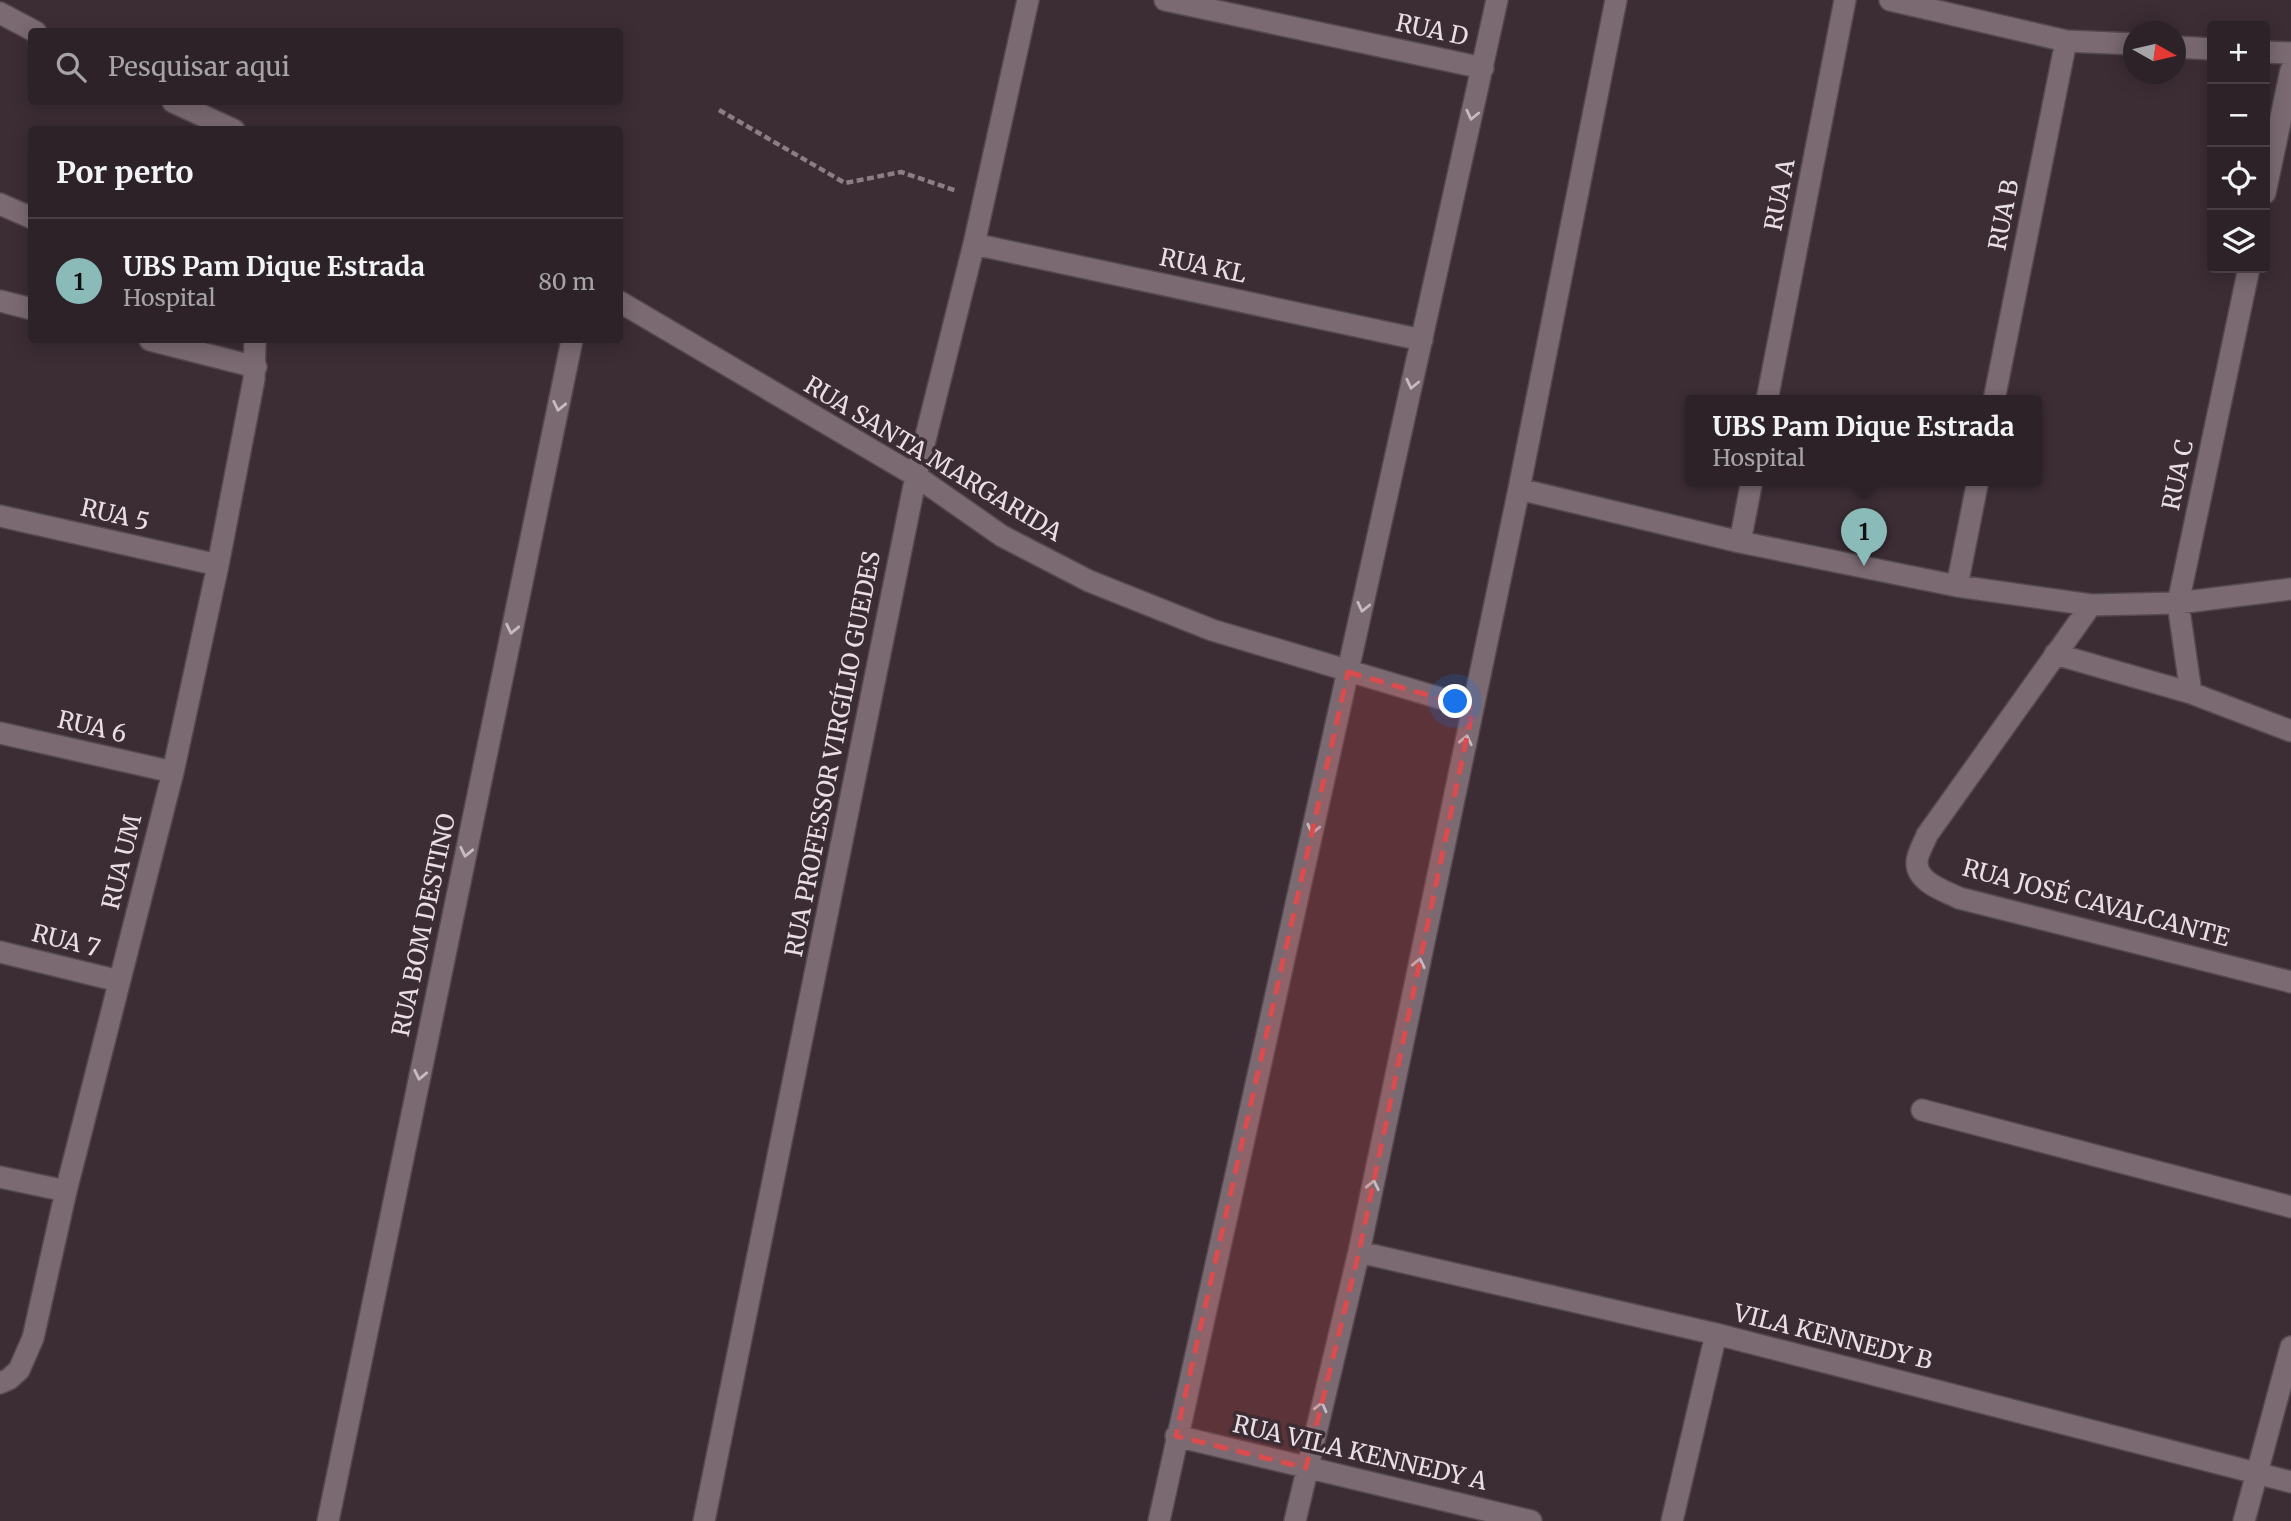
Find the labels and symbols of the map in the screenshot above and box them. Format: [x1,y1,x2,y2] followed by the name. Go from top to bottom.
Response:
[1393,7,1471,52] street label: RUA D
[2123,21,2186,84] north arrow
[1466,109,1480,121] one-way arrow
[1757,155,1802,233] street label: RUA A
[1981,177,2026,253] street label: RUA B
[1157,241,1249,290] street label: RUA KL
[799,369,1069,549] street label: RUA SANTA MARGARIDA
[1406,378,1420,390] one-way arrow
[552,400,567,412] one-way arrow
[2155,437,2200,513] street label: RUA C
[78,492,152,537] street label: RUA 5
[1841,508,1887,566] pin: 1
[777,548,887,959] street label: RUA PROFESSOR VIRGÍLIO GUEDES
[1356,600,1371,612] one-way arrow
[506,623,521,635] one-way arrow
[1438,684,1472,718] your location
[55,704,130,749] street label: RUA 6
[1458,734,1473,746] one-way arrow
[95,811,148,913] street label: RUA UM
[385,811,462,1039] street label: RUA BOM DESTINO
[1307,822,1321,834] one-way arrow
[460,846,475,858] one-way arrow
[1959,851,2234,953] street label: RUA JOSÉ CAVALCANTE
[29,917,103,964] street label: RUA 7
[1411,957,1426,969] one-way arrow
[414,1069,429,1081] one-way arrow
[1364,1179,1379,1191] one-way arrow
[1730,1297,1936,1376] street label: VILA KENNEDY B
[1313,1401,1327,1413] one-way arrow
[1230,1408,1491,1497] street label: RUA VILA KENNEDY A

